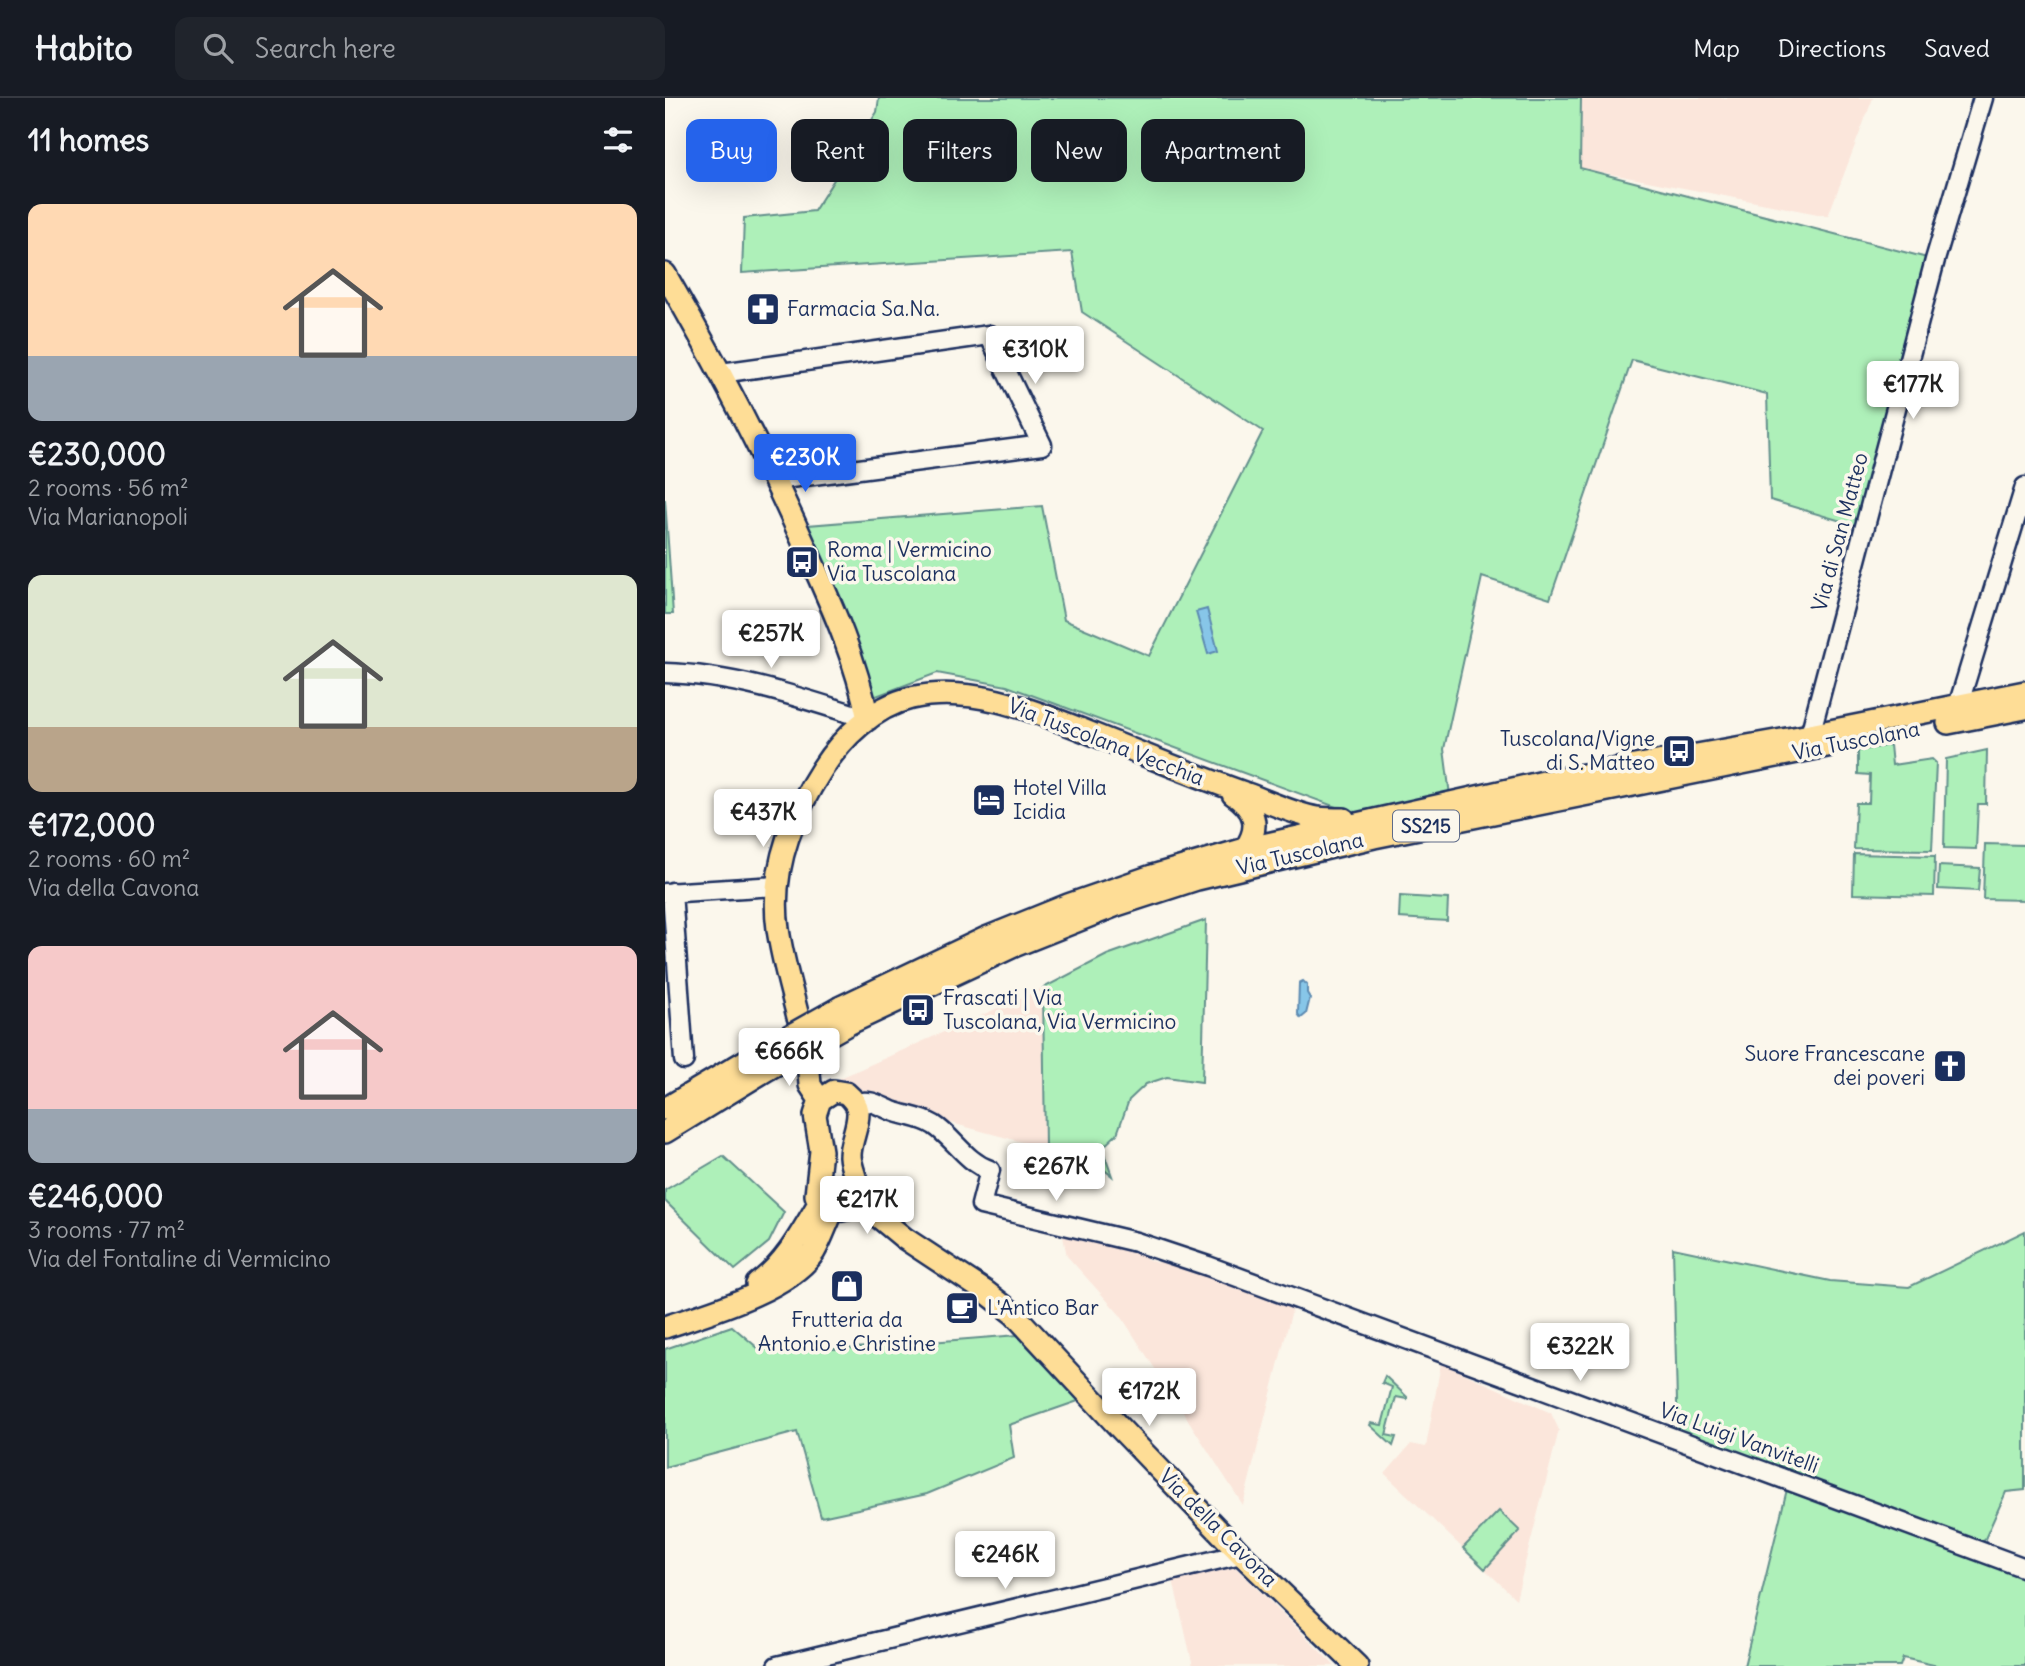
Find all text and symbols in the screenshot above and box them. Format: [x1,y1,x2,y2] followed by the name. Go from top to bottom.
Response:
[175,17,665,80] search box
[35,27,133,69] text: Habito
[199,29,237,67] icon: search
[255,32,396,65] text: Search here
[1693,33,1740,63] text: Map
[1778,33,1886,63] text: Directions
[1924,33,1990,63] text: Saved
[686,119,777,182] chip: Buy
[791,119,889,182] chip: Rent
[903,119,1017,182] chip: Filters
[1031,119,1127,182] chip: New
[1141,119,1305,182] chip: Apartment
[28,121,149,159] text: 11 homes
[599,121,637,159] icon: filters
[270,250,396,376] icon: home
[744,290,782,328] pharmacy icon: Farmacia Sa.Na.
[787,295,940,322] place label: Farmacia Sa.Na.
[986,327,1084,386] pin: €310K
[1002,334,1068,363] text: €310K
[1864,362,1962,421] pin: €177K
[1883,369,1943,398] text: €177K
[756,434,854,494] pin: €230K
[28,435,166,473] text: €230,000
[770,442,840,471] text: €230K
[1805,449,1874,614] street label: Via di San Matteo
[28,473,189,502] text: 2 rooms · 56 m²
[28,502,188,531] text: Via Marianopoli
[827,536,992,587] place label: Roma | Vermicino Via Tuscolana
[783,543,821,581] bus stop icon: Roma | Vermicino Via Tuscolana
[722,610,820,670] pin: €257K
[738,618,804,647] text: €257K
[270,621,396,747] icon: home
[1004,692,1208,791] street label: Via Tuscolana Vecchia
[1790,715,1922,766] street label: Via Tuscolana
[1500,725,1655,776] place label: Tuscolana/Vigne di S. Matteo
[1660,732,1698,770] bus stop icon: Tuscolana/Vigne di S. Matteo
[1013,774,1107,825] place label: Hotel Villa Icidia
[970,781,1008,819] hotel icon: Hotel Villa Icidia
[714,790,812,849] pin: €437K
[730,797,796,826] text: €437K
[28,806,156,844] text: €172,000
[1393,810,1459,842] road number: SS215
[1234,826,1366,881] street label: Via Tuscolana
[28,844,190,873] text: 2 rooms · 60 m²
[28,873,199,902] text: Via della Cavona
[943,984,1176,1035] place label: Frascati | Via Tuscolana, Via Vermicino
[899,991,937,1029] bus stop icon: Frascati | Via Tuscolana, Via Vermicino
[270,992,396,1118] icon: home
[740,1028,838,1088] pin: €666K
[755,1036,823,1065] text: €666K
[1744,1040,1925,1091] place label: Suore Francescane dei poveri
[1931,1047,1969,1085] church icon: Suore Francescane dei poveri
[1007,1144,1105,1203] pin: €267K
[1023,1151,1089,1180] text: €267K
[818,1176,916,1236] pin: €217K
[28,1177,163,1215] text: €246,000
[836,1184,898,1213] text: €217K
[28,1215,185,1244] text: 3 rooms · 77 m²
[28,1244,331,1273] text: Via del Fontaline di Vermicino
[828,1267,866,1305] shop icon: Frutteria da Antonio e Christine
[943,1289,981,1327] cafe icon: L'Antico Bar
[987,1294,1099,1321] place label: L'Antico Bar
[758,1306,936,1357] place label: Frutteria da Antonio e Christine
[1531,1324,1629,1383] pin: €322K
[1546,1331,1614,1360] text: €322K
[1100,1368,1198,1428] pin: €172K
[1118,1376,1180,1405] text: €172K
[1656,1396,1823,1479] street label: Via Luigi Vanvitelli
[1153,1463,1283,1593] street label: Via della Cavona
[956,1532,1054,1591] pin: €246K
[971,1539,1039,1568] text: €246K

